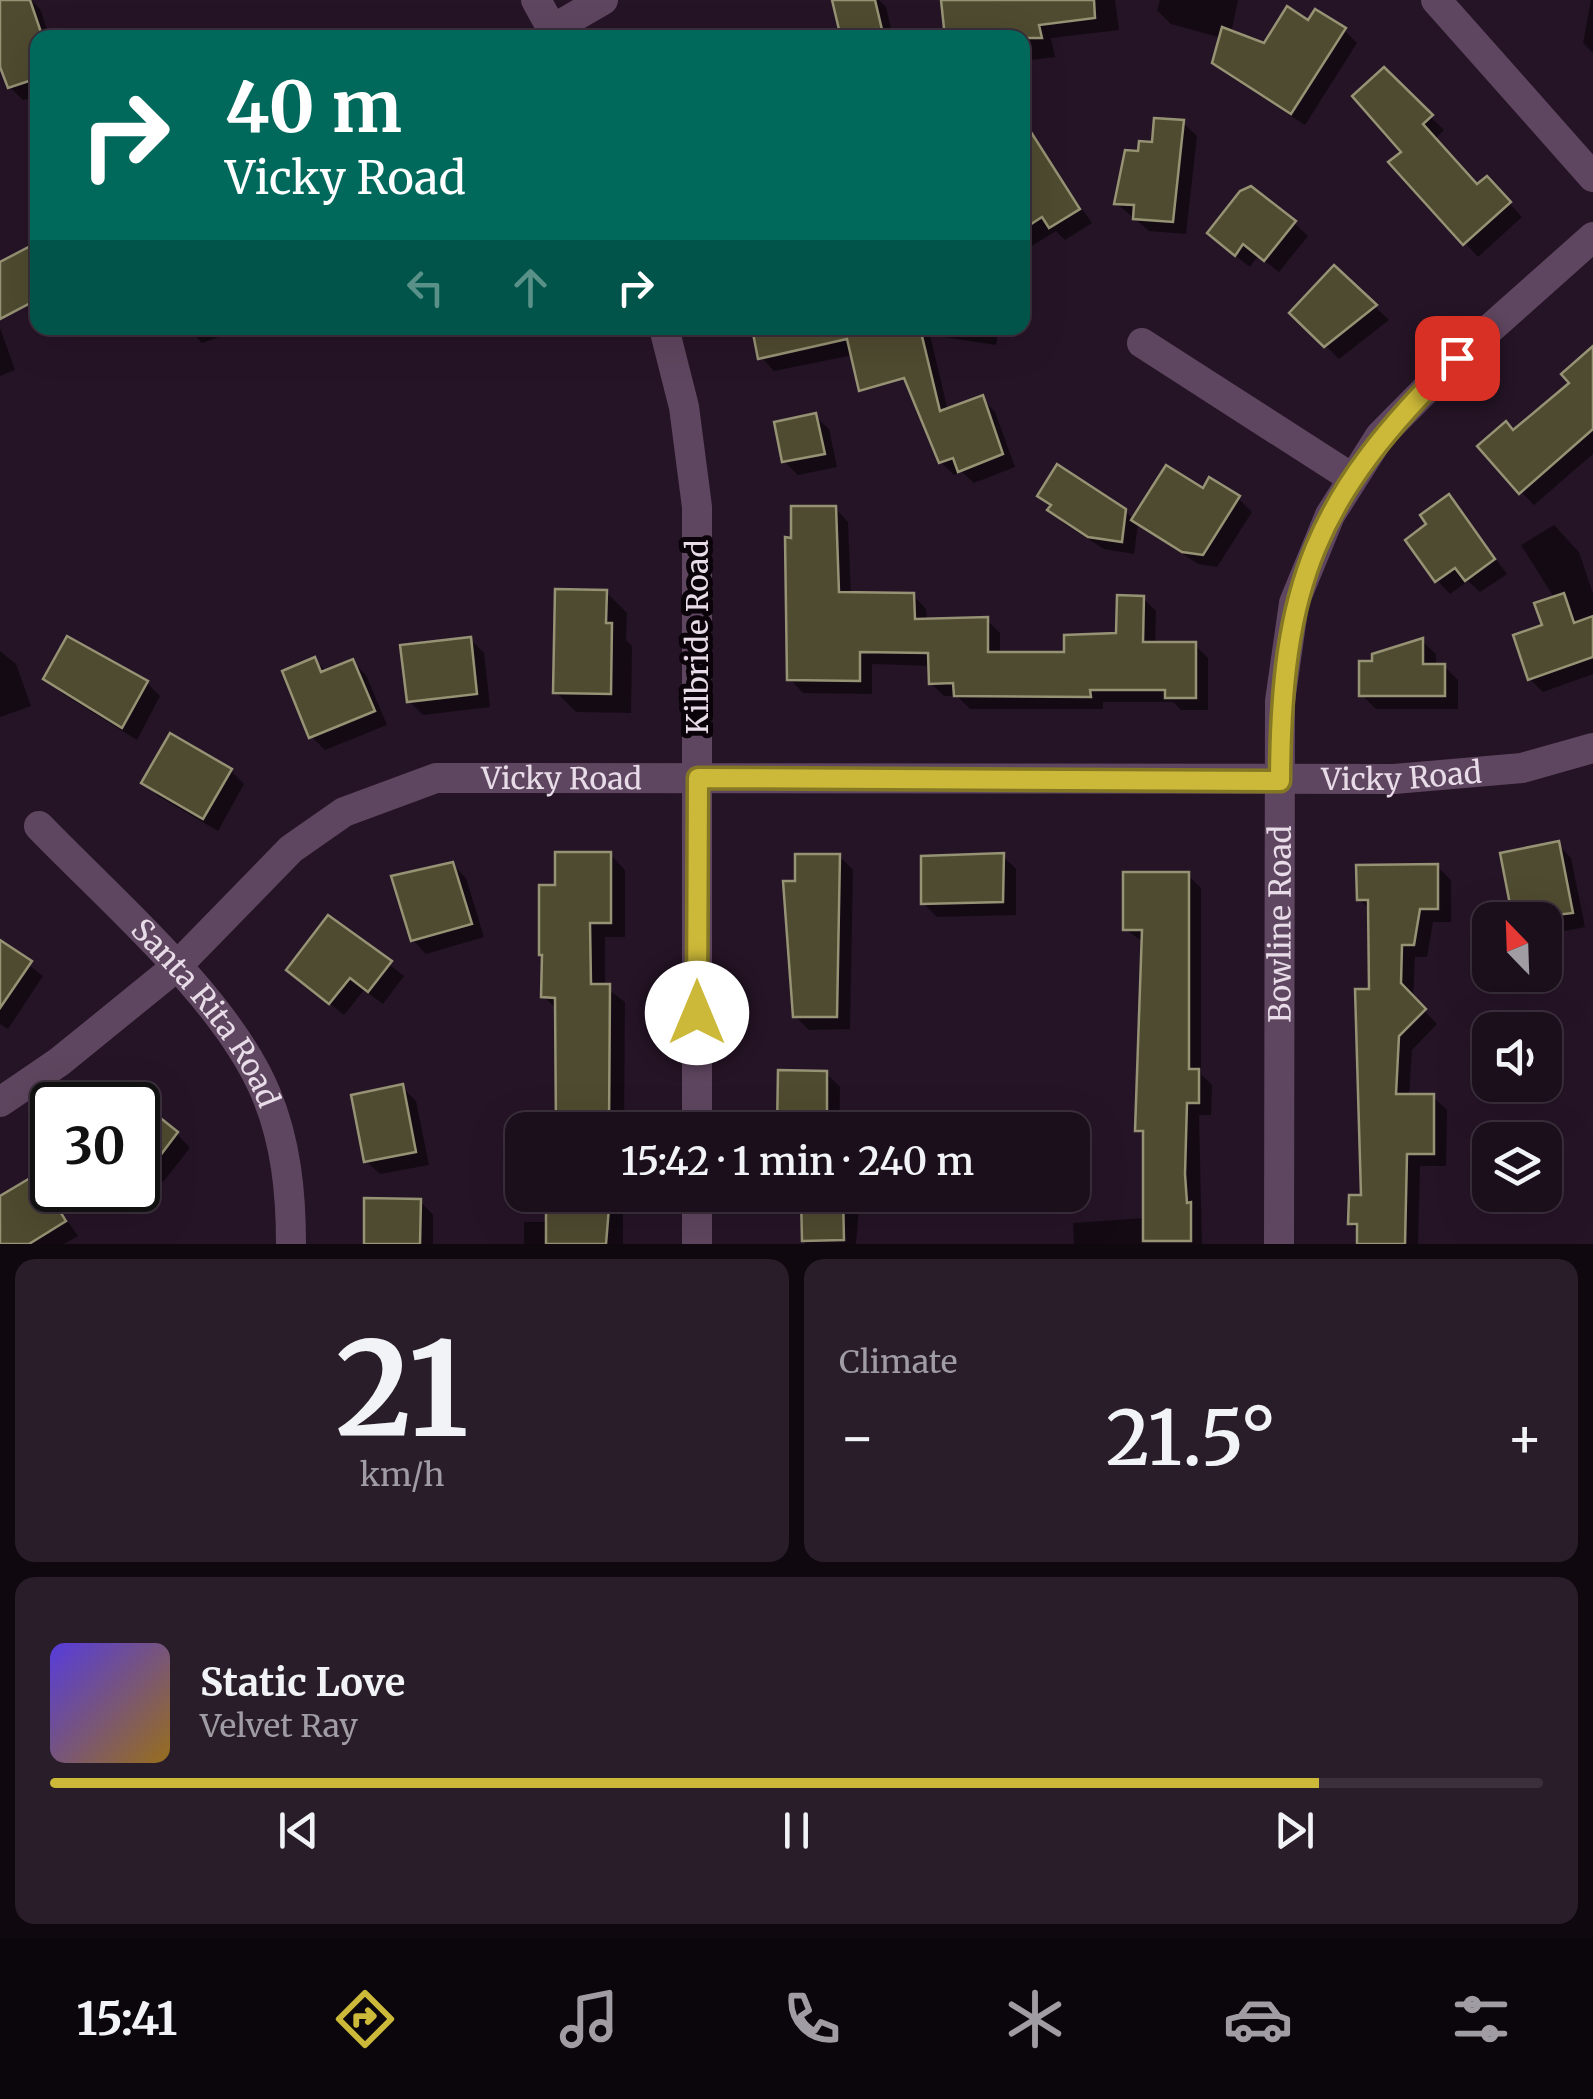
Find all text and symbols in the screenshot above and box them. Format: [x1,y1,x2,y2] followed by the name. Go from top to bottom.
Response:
[225,63,402,151] text: 40 m
[60,70,190,200] icon: right
[225,150,466,206] text: Vicky Road
[398,260,453,315] icon: left
[503,260,558,315] icon: ahead
[608,260,663,315] icon: right
[1415,316,1500,401] pin
[1430,331,1485,386] icon: arrive
[678,539,716,735] street label: Kilbride Road
[1320,753,1483,798] street label: Vicky Road
[480,759,642,797] street label: Vicky Road
[1260,825,1299,1023] street label: Bowline Road
[1472,902,1562,992] north arrow
[1472,902,1562,1212] map controls
[123,910,288,1113] street label: Santa Rita Road
[645,961,749,1065] position arrow
[1472,1012,1562,1102] button: sound
[30,1082,160,1212] speed limit sign: 30
[1472,1122,1562,1212] button: layers
[621,1138,974,1185] text: 15:42 · 1 min · 240 m
[335,1308,469,1471] text: 21
[839,1342,957,1382] text: Climate
[1106,1391,1276,1485] text: 21.5°
[839,1403,876,1472] text: −
[1506,1403,1543,1472] text: +
[360,1455,444,1495] text: km/h
[200,1659,405,1706] text: Static Love
[200,1706,358,1746] text: Velvet Ray
[271,1803,326,1858] icon: previous
[769,1803,824,1858] icon: pause
[1267,1803,1322,1858] icon: next
[330,1984,400,2054] icon: directions
[554,1984,624,2054] icon: music
[777,1984,847,2054] icon: phone
[1000,1984,1070,2054] icon: climate
[1223,1984,1293,2054] icon: car
[1446,1984,1516,2054] icon: filters
[77,1991,177,2047] text: 15:41

